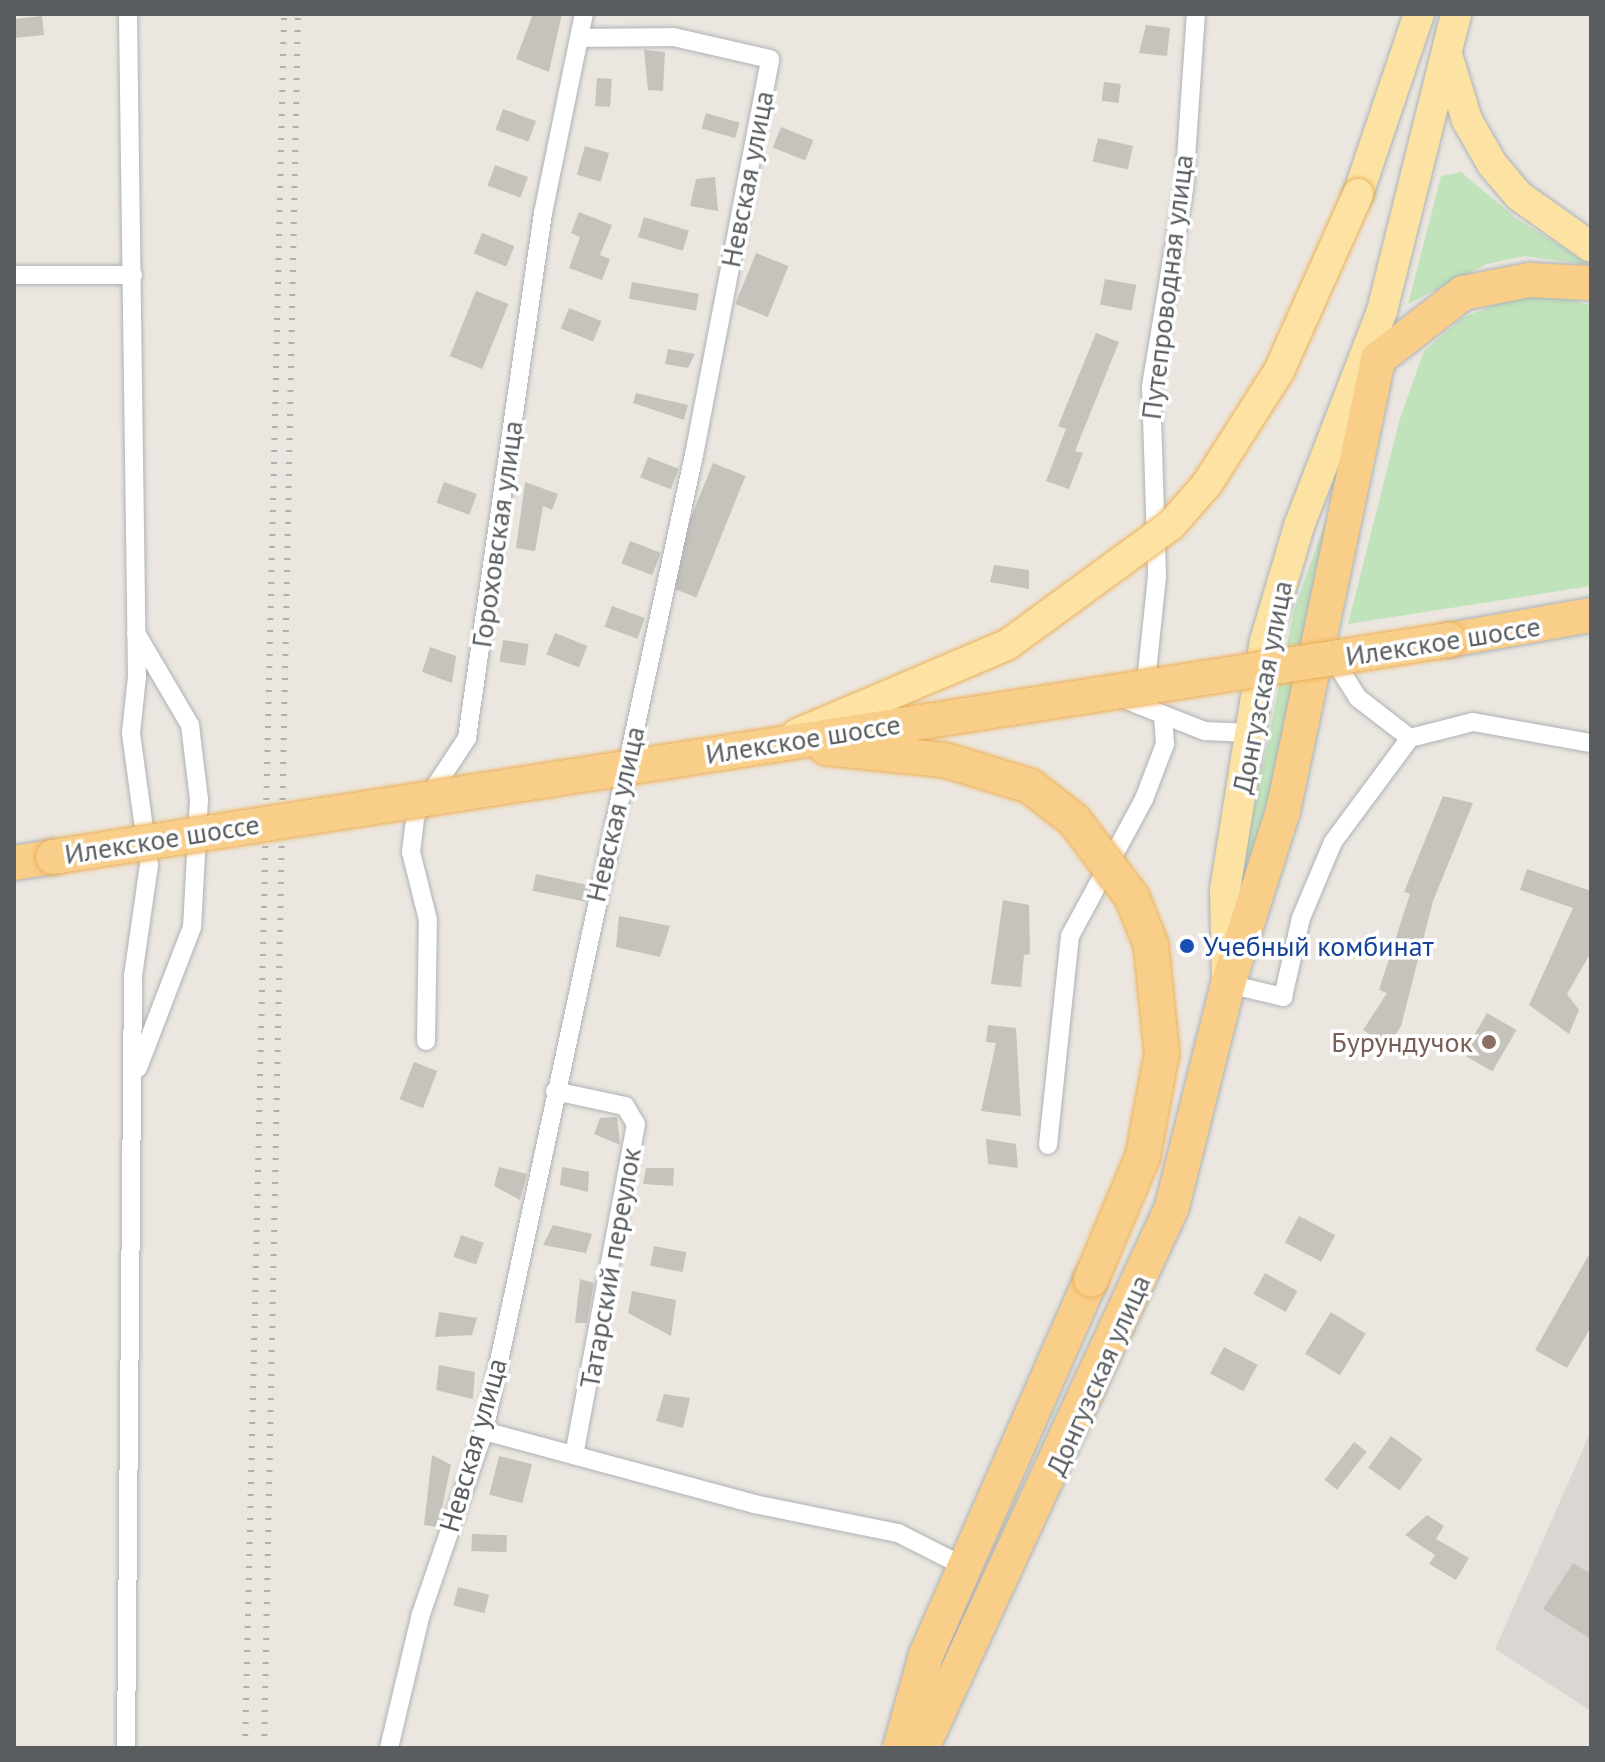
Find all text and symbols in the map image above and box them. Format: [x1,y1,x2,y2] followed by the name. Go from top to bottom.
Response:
[713,88,781,270] street label: Невская улица
[1134,153,1200,421] street label: Путепроводная улица
[464,418,530,650] street label: Гороховская улица
[1225,578,1299,796] street label: Донгузская улица
[1343,609,1543,673] street label: Илекское шоссе
[703,707,903,771] street label: Илекское шоссе
[579,723,651,905] street label: Невская улица
[62,807,262,871] street label: Илекское шоссе
[1203,929,1434,963] place label: Учебный комбинат
[1178,937,1196,955] marker: Учебный комбинат
[1331,1025,1473,1059] place label: Бурундучок
[1480,1033,1498,1051] marker: Бурундучок
[572,1145,648,1391] street label: Татарский переулок
[1039,1270,1157,1480] street label: Донгузская улица
[432,1354,514,1536] street label: Невская улица

